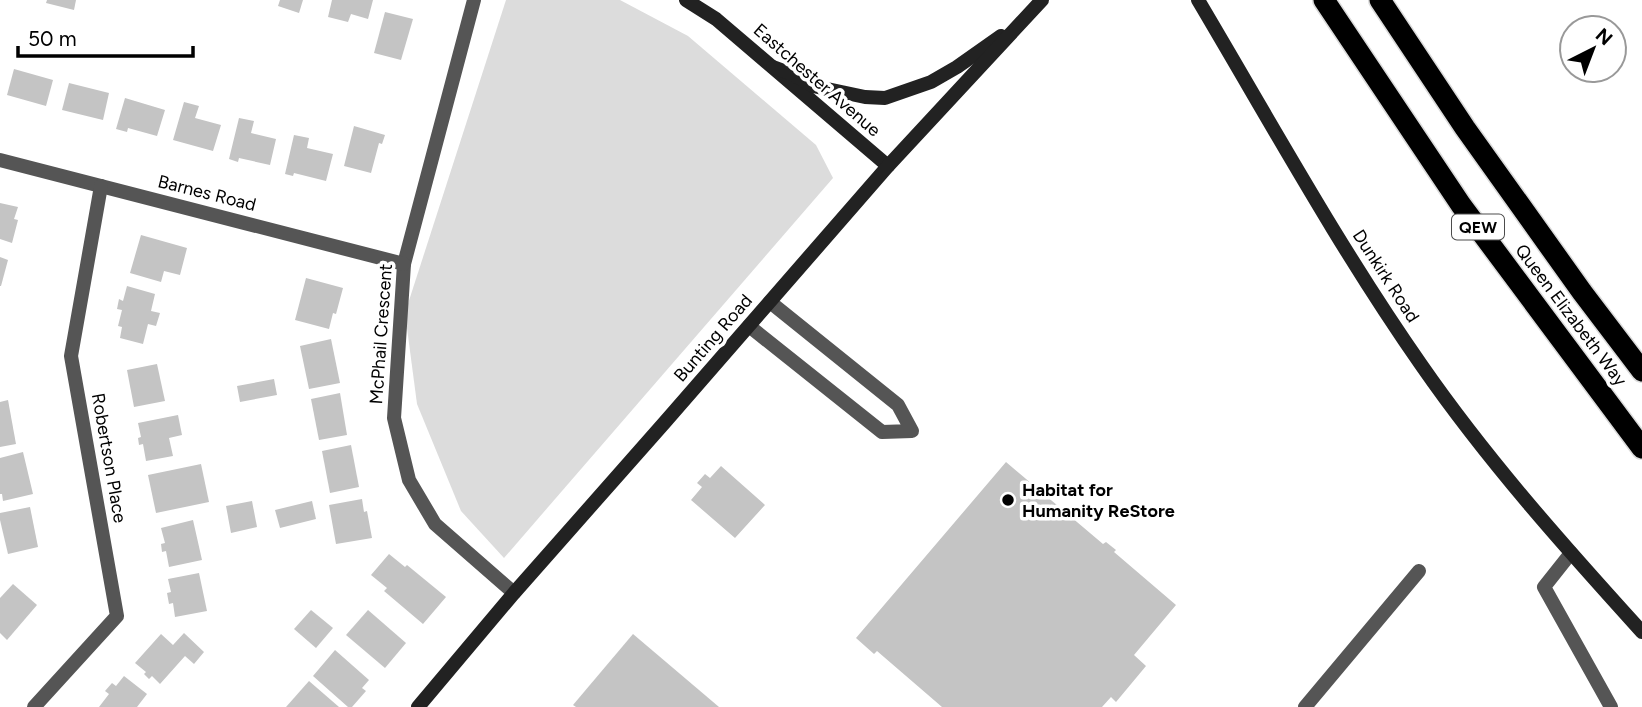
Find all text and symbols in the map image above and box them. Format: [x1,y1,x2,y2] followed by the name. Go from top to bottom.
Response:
[18,14,192,58] scale bar
[1558,14,1628,84] north arrow
[749,19,885,141] street label: Eastchester Avenue
[1591,23,1617,50] text: N
[28,26,77,51] text: 50 m
[156,170,258,216] street label: Barnes Road
[1452,215,1504,240] road number: QEW
[1348,226,1424,326] street label: Dunkirk Road
[1511,240,1632,391] street label: Queen Elizabeth Way
[365,263,397,405] street label: McPhail Crescent
[669,290,757,386] street label: Bunting Road
[87,391,131,525] street label: Robertson Place
[1022,479,1175,522] place label: Habitat for Humanity ReStore
[1000,492,1016,508] marker: Habitat for Humanity ReStore

